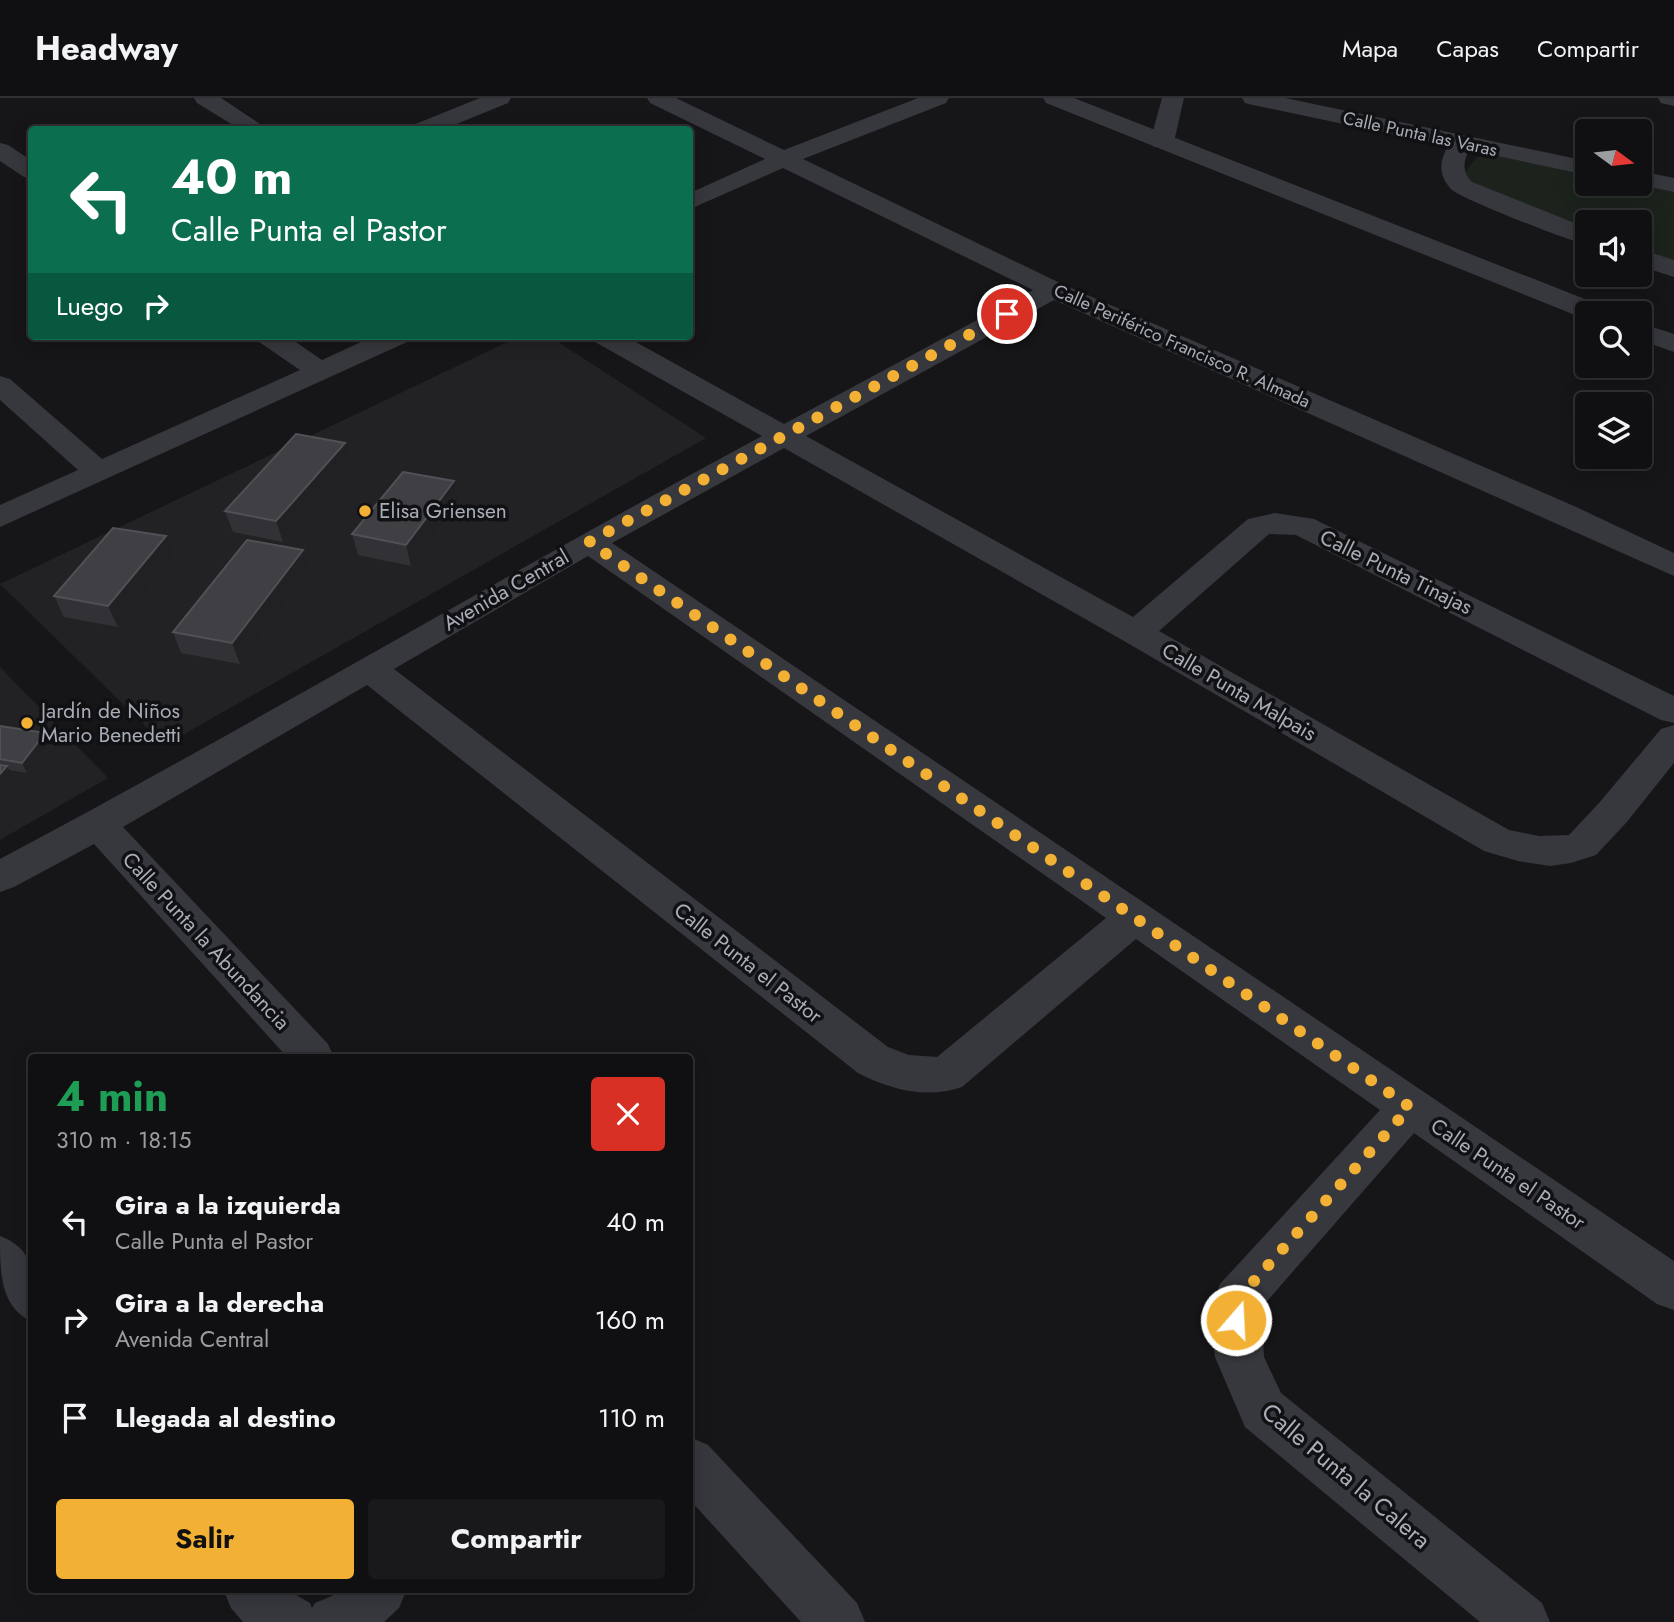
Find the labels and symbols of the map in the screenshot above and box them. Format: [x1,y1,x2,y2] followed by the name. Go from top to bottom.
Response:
[1341,105,1499,163] street label: Calle Punta las Varas
[1575,119,1652,196] north arrow
[1050,278,1314,414] street label: Calle Periférico Francisco R. Almada
[977,284,1037,344] pin
[379,496,507,526] place label: Elisa Griensen
[357,503,373,519] marker: Elisa Griensen
[1315,522,1477,622] street label: Calle Punta Tinajas
[438,542,574,638] street label: Avenida Central
[1156,636,1322,748] street label: Calle Punta Malpais
[38,696,181,750] place label: Jardín de Niños Mario Benedetti
[19,715,35,731] marker: Jardín de Niños Mario Benedetti
[115,845,297,1037] street label: Calle Punta la Abundancia
[667,895,829,1031] street label: Calle Punta el Pastor
[1425,1111,1592,1237] street label: Calle Punta el Pastor
[1199,1283,1273,1357] position arrow
[1254,1394,1438,1557] street label: Calle Punta la Calera

